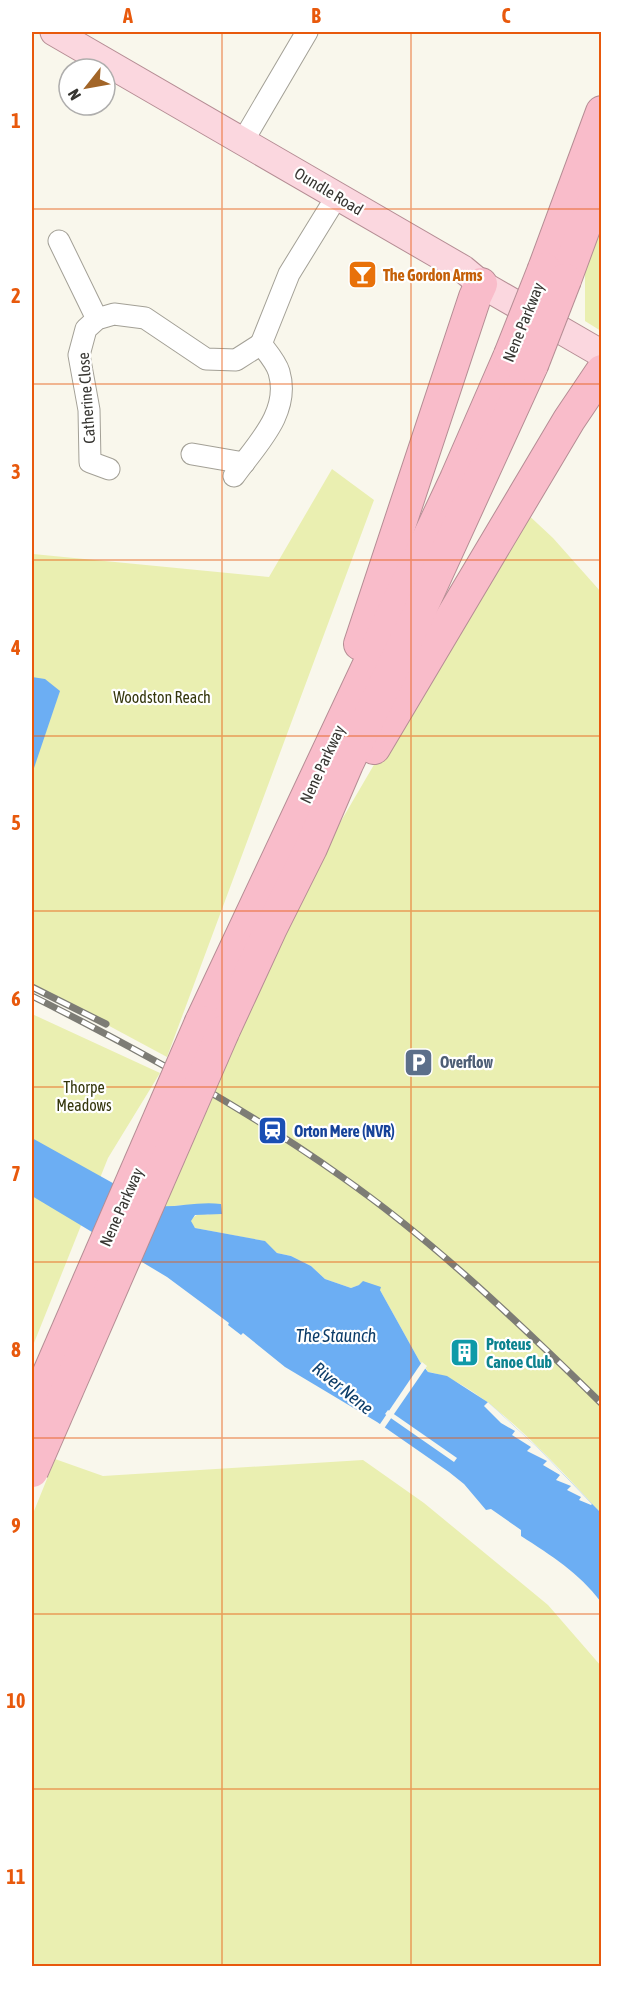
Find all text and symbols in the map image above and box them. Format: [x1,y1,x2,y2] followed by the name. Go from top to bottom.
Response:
[122,4,133,27] text: A
[311,4,321,27] text: B
[502,4,511,27] text: C
[57,57,117,117] north arrow
[64,86,84,103] text: N
[11,109,21,132] text: 1
[292,164,366,218] street label: Oundle Road
[346,259,378,291] bar icon: The Gordon Arms
[383,266,483,284] place label: The Gordon Arms
[499,279,548,365] street label: Nene Parkway
[11,284,21,307] text: 2
[74,352,98,444] street label: Catherine Close
[11,460,21,483] text: 3
[10,636,21,659] text: 4
[113,688,211,706] park label: Woodston Reach
[296,722,349,806] street label: Nene Parkway
[11,811,21,834] text: 5
[11,987,21,1010] text: 6
[403,1046,435,1078] parking icon: Overflow
[440,1053,493,1071] place label: Overflow
[56,1078,112,1114] park label: Thorpe Meadows
[257,1115,289,1147] station icon: Orton Mere (NVR)
[294,1122,395,1140] place label: Orton Mere (NVR)
[11,1162,21,1185] text: 7
[96,1165,147,1249] street label: Nene Parkway
[296,1325,377,1346] water label: The Staunch
[486,1335,553,1371] place label: Proteus Canoe Club
[449,1337,481,1369] building icon: Proteus Canoe Club
[11,1338,21,1361] text: 8
[308,1357,378,1419] water label: River Nene
[11,1514,21,1537] text: 9
[7,1689,25,1712] text: 10
[7,1865,25,1888] text: 11

